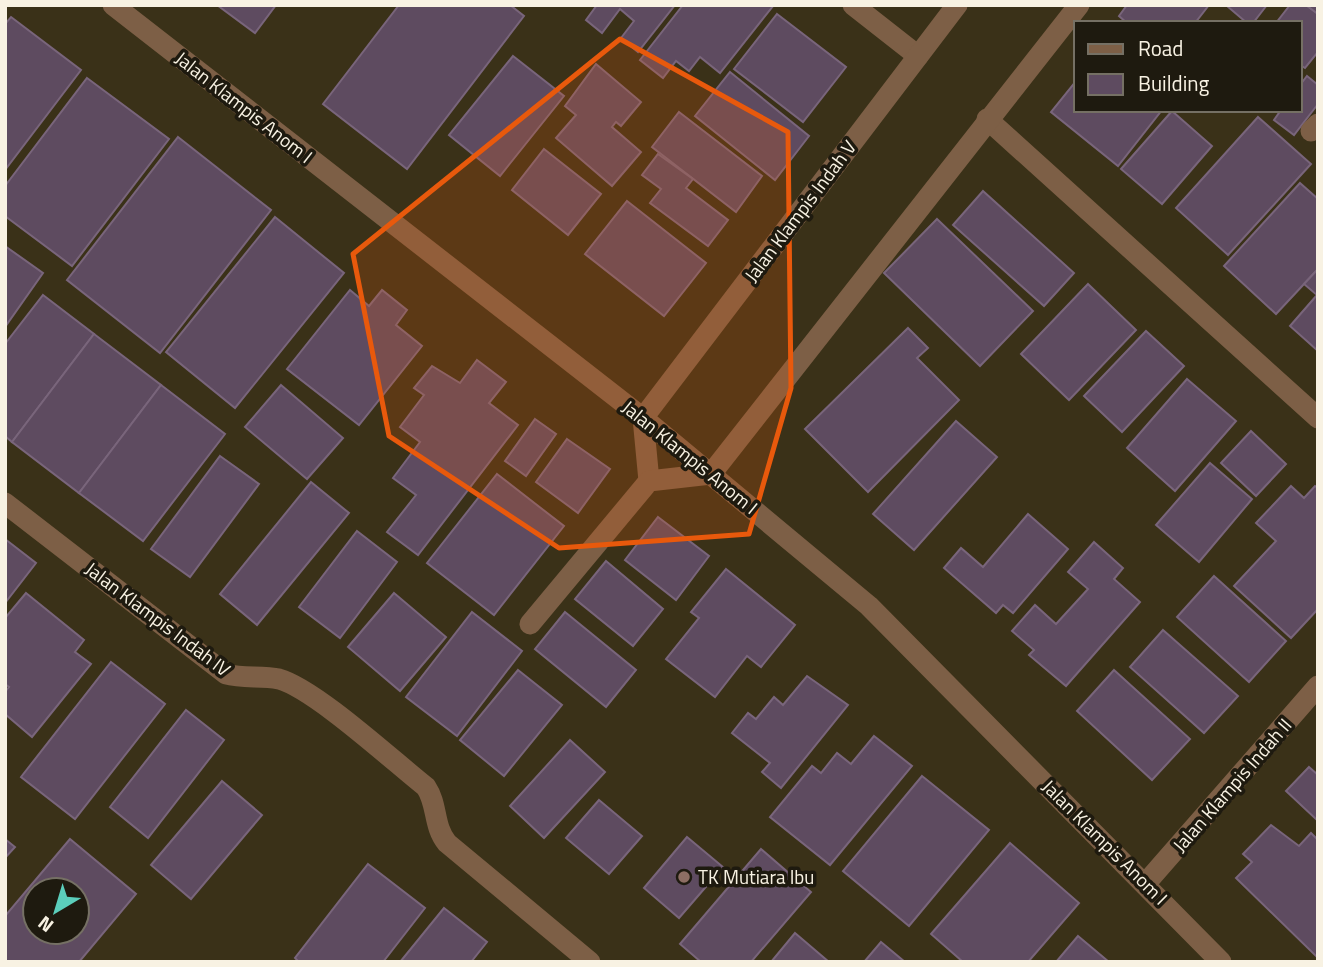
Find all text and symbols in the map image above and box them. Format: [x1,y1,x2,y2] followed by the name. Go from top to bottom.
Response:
[1074,21,1302,112] legend
[1138,32,1183,64] text: Road
[169,44,319,170] street label: Jalan Klampis Anom I
[1138,67,1210,99] text: Building
[737,134,863,288] street label: Jalan Klampis Indah V
[616,393,764,521] street label: Jalan Klampis Anom I
[79,554,237,683] street label: Jalan Klampis Indah IV
[1165,711,1298,858] street label: Jalan Klampis Indah II
[1036,772,1175,911] street label: Jalan Klampis Anom I
[698,862,814,891] place label: TK Mutiara Ibu
[676,869,692,885] marker: TK Mutiara Ibu
[21,876,91,946] north arrow
[31,909,59,940] text: N

